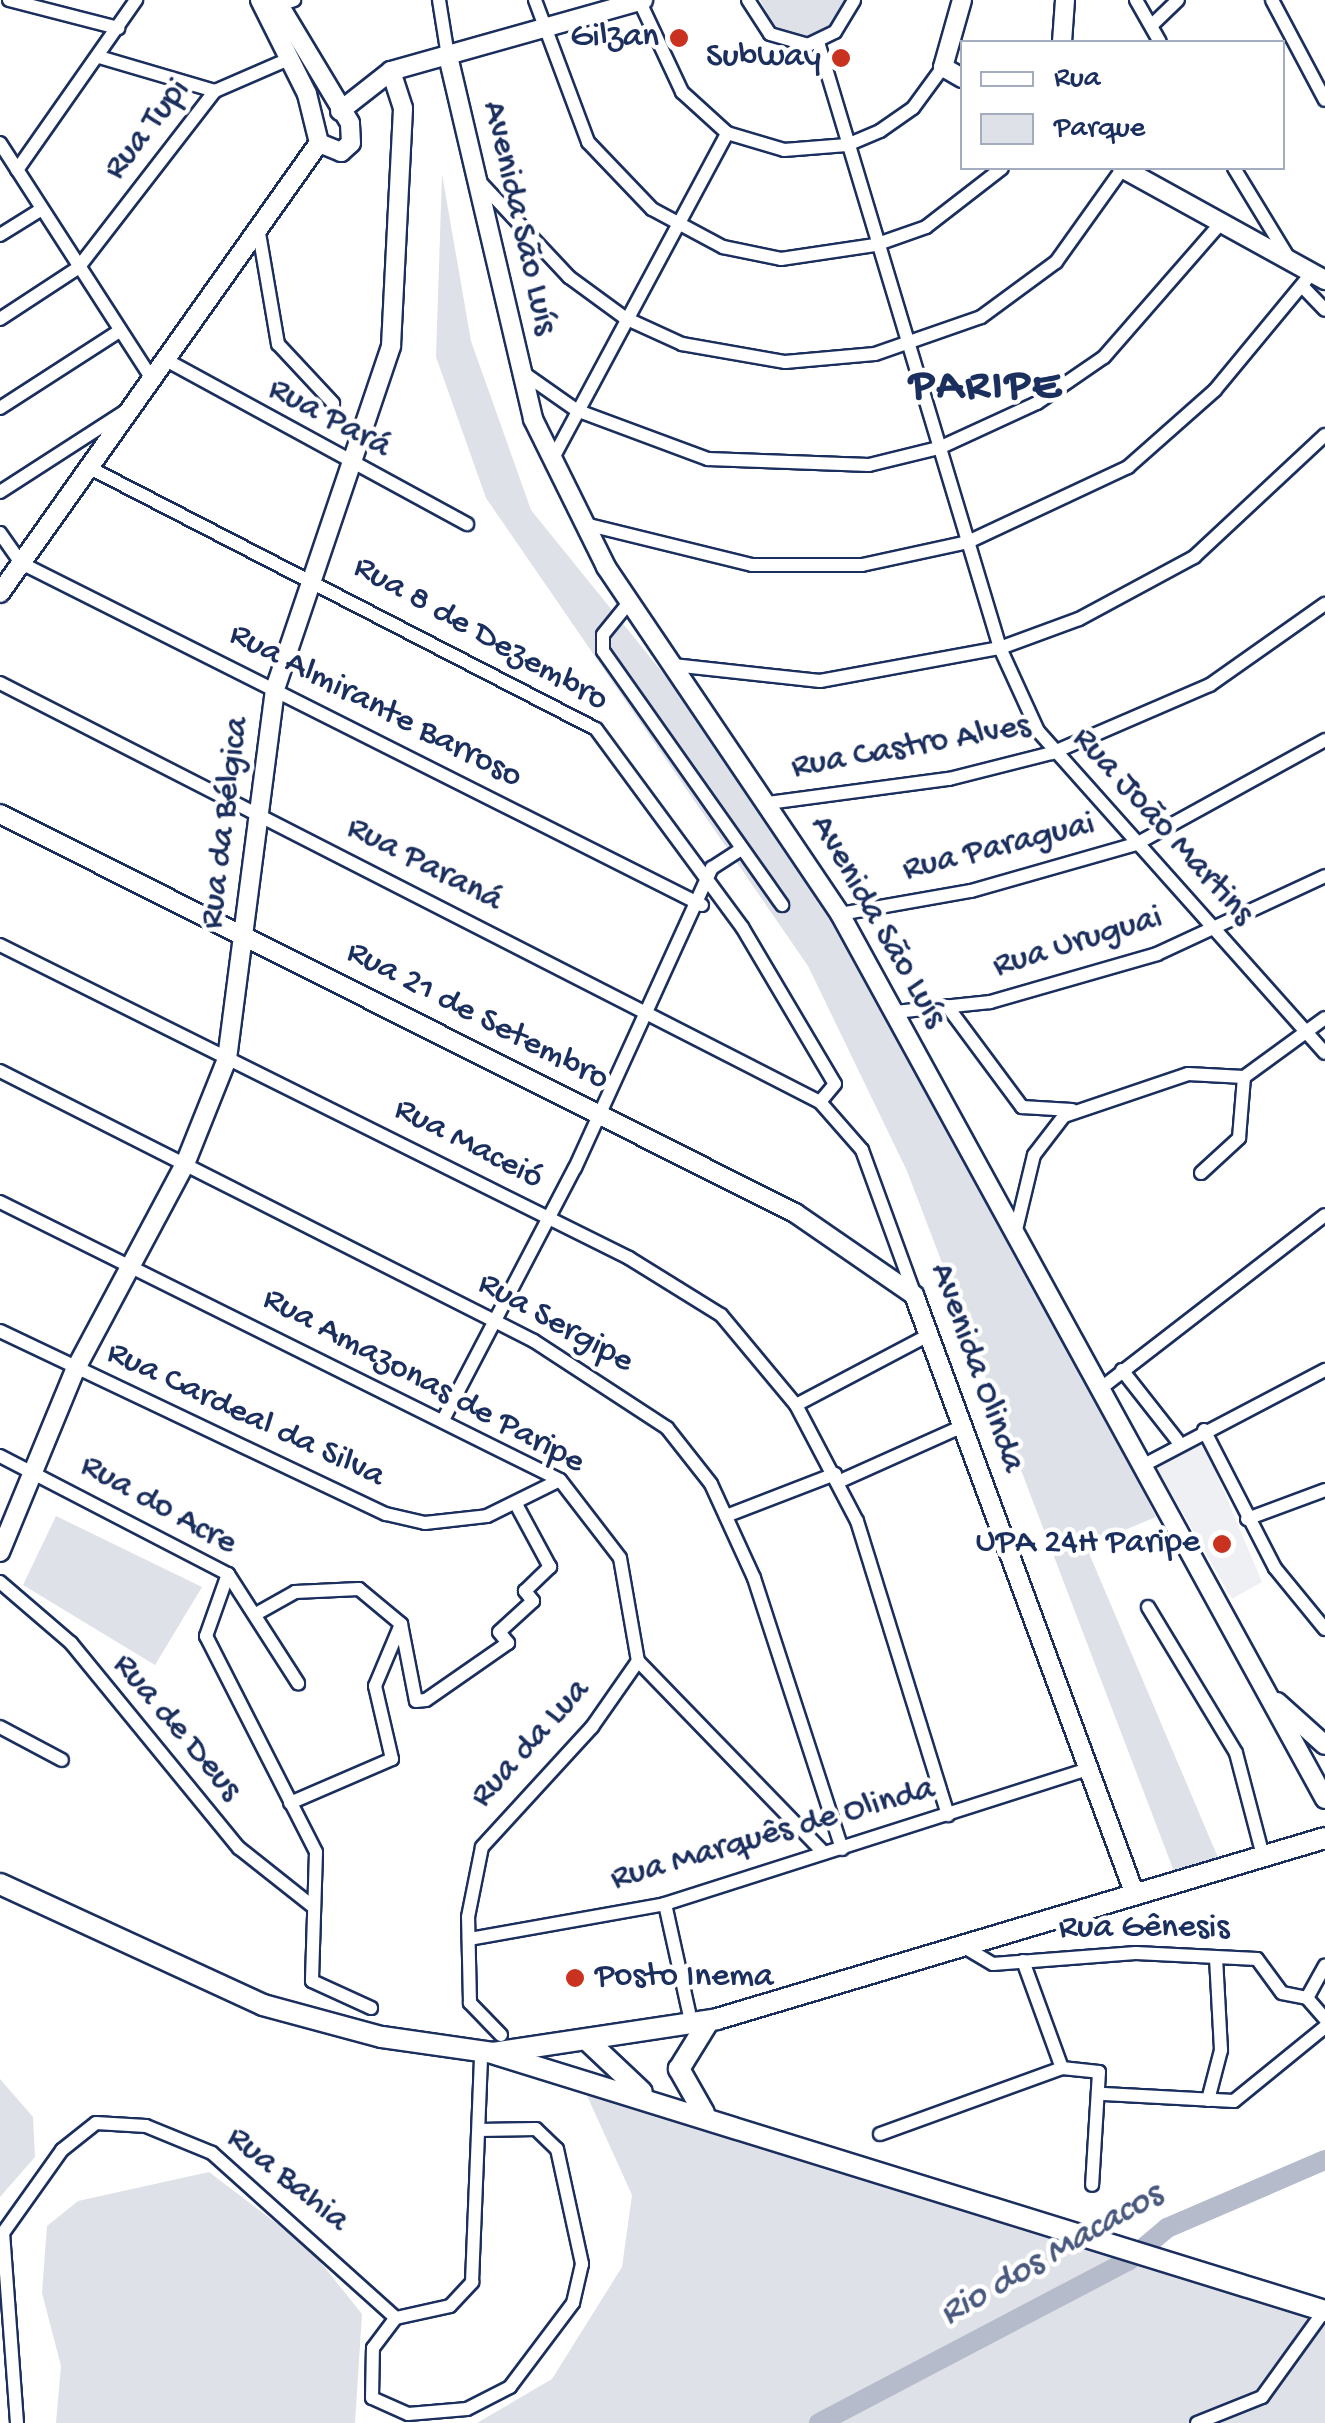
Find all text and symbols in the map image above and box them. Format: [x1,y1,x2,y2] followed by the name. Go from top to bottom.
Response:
[570,17,659,59] place label: Gilzan
[668,27,690,49] marker: Gilzan
[706,37,821,79] place label: Subway
[960,40,1285,170] legend
[830,47,852,69] marker: Subway
[1054,62,1100,97] text: Rua
[95,71,201,189] street label: Rua Tupi
[471,97,565,339] street label: Avenida São Luís
[1054,112,1145,147] text: Parque
[909,361,1063,415] district label: PARIPE
[260,369,398,469] street label: Rua Pará
[345,548,615,722] street label: Rua 8 de Dezembro
[221,615,529,799] street label: Rua Almirante Barroso
[788,706,1034,790] street label: Rua Castro Alves
[192,715,260,931] street label: Rua da Bélgica
[1062,719,1262,935] street label: Rua João Martins
[899,804,1099,892] street label: Rua Paraguai
[339,808,509,922] street label: Rua Paraná
[799,808,955,1036] street label: Avenida São Luís
[988,897,1168,989] street label: Rua Uruguai
[339,933,615,1101] street label: Rua 21 de Setembro
[386,1090,550,1200] street label: Rua Maceió
[919,1258,1033,1478] street label: Avenida Olinda
[470,1264,640,1384] street label: Rua Sergipe
[255,1279,591,1485] street label: Rua Amazonas de Paripe
[99,1333,391,1499] street label: Rua Cardeal da Silva
[72,1446,244,1566] street label: Rua do Acre
[976,1523,1200,1565] place label: UPA 24H Paripe
[1209,1531,1235,1557] marker: UPA 24H Paripe
[102,1646,250,1810] street label: Rua de Deus
[462,1671,600,1817] street label: Rua da Lua
[606,1769,940,1901] street label: Rua Marquês de Olinda
[1059,1908,1229,1950] street label: Rua Gênesis
[595,1957,773,1999] place label: Posto Inema
[564,1967,586,1989] marker: Posto Inema
[217,2118,357,2242] street label: Rua Bahia
[932,2174,1172,2338] water label: Rio dos Macacos

